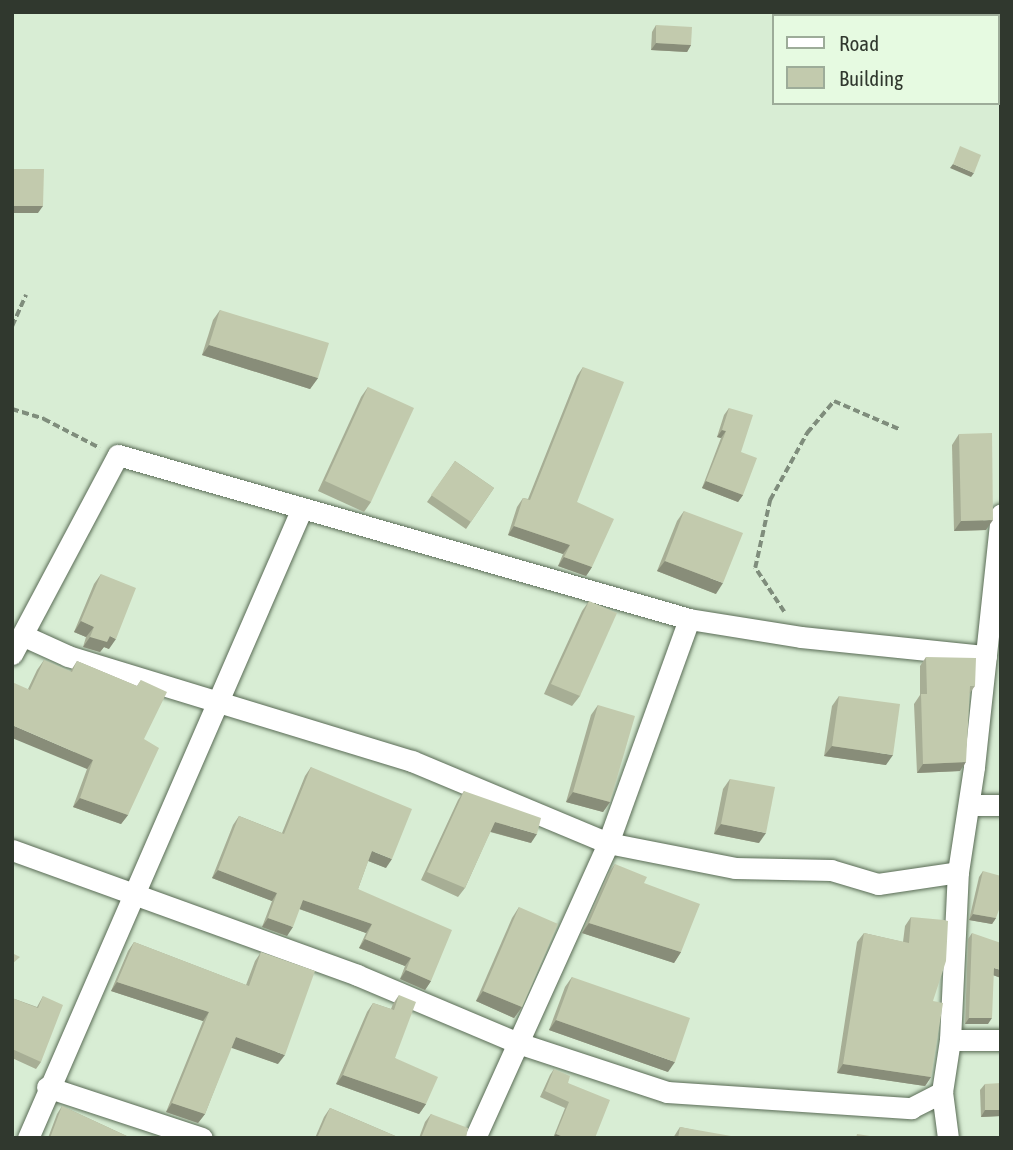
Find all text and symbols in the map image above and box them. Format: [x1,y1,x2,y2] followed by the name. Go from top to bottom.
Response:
[772,14,999,105] legend
[839,31,879,55] text: Road
[839,66,903,90] text: Building

